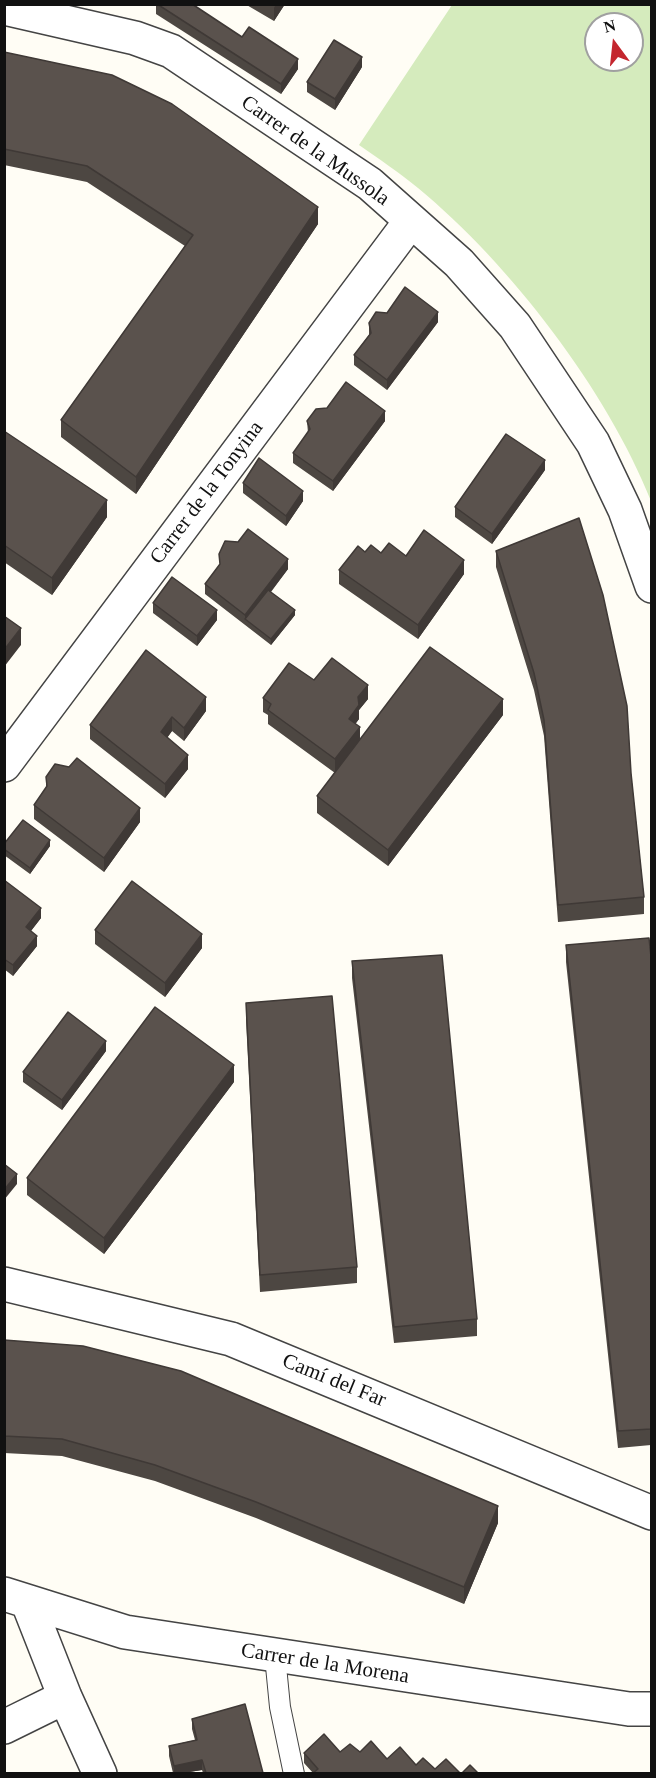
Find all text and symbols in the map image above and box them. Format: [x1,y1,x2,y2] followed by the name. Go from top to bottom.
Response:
[584,12,644,72] north arrow
[602,16,618,36] text: N
[236,90,394,212] street label: Carrer de la Mussola
[145,416,269,570] street label: Carrer de la Tonyina
[278,1349,390,1413] street label: Camí del Far
[239,1638,411,1690] street label: Carrer de la Morena

